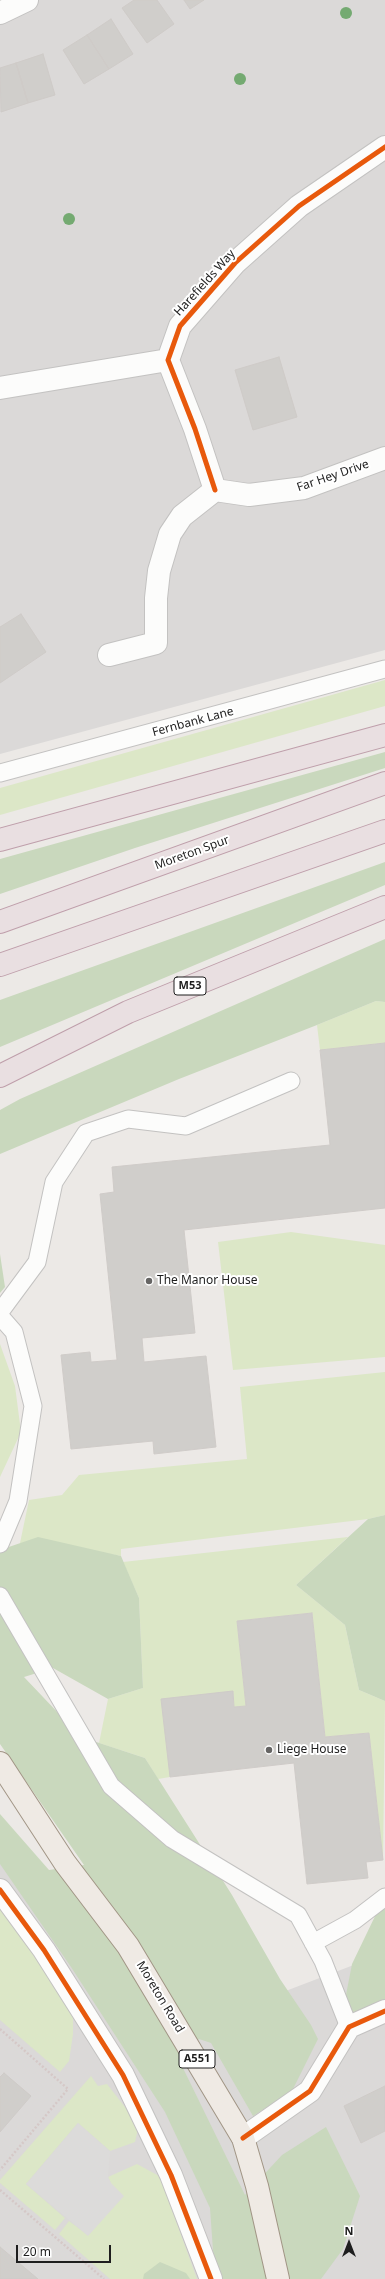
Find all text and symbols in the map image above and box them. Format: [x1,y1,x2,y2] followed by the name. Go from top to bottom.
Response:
[171,247,239,319] street label: Harefields Way
[295,457,371,495] street label: Far Hey Drive
[151,704,235,740] street label: Fernbank Lane
[153,833,231,873] street label: Moreton Spur
[174,977,206,995] road number: M53
[157,1274,257,1288] place label: The Manor House
[144,1276,154,1286] marker: The Manor House
[277,1743,347,1757] place label: Liege House
[264,1745,274,1755] marker: Liege House
[133,1959,187,2035] street label: Moreton Road
[179,2050,215,2068] road number: A551
[329,2223,369,2263] north arrow
[345,2223,353,2238] text: N
[18,2237,113,2263] scale bar
[23,2243,51,2260] text: 20 m

